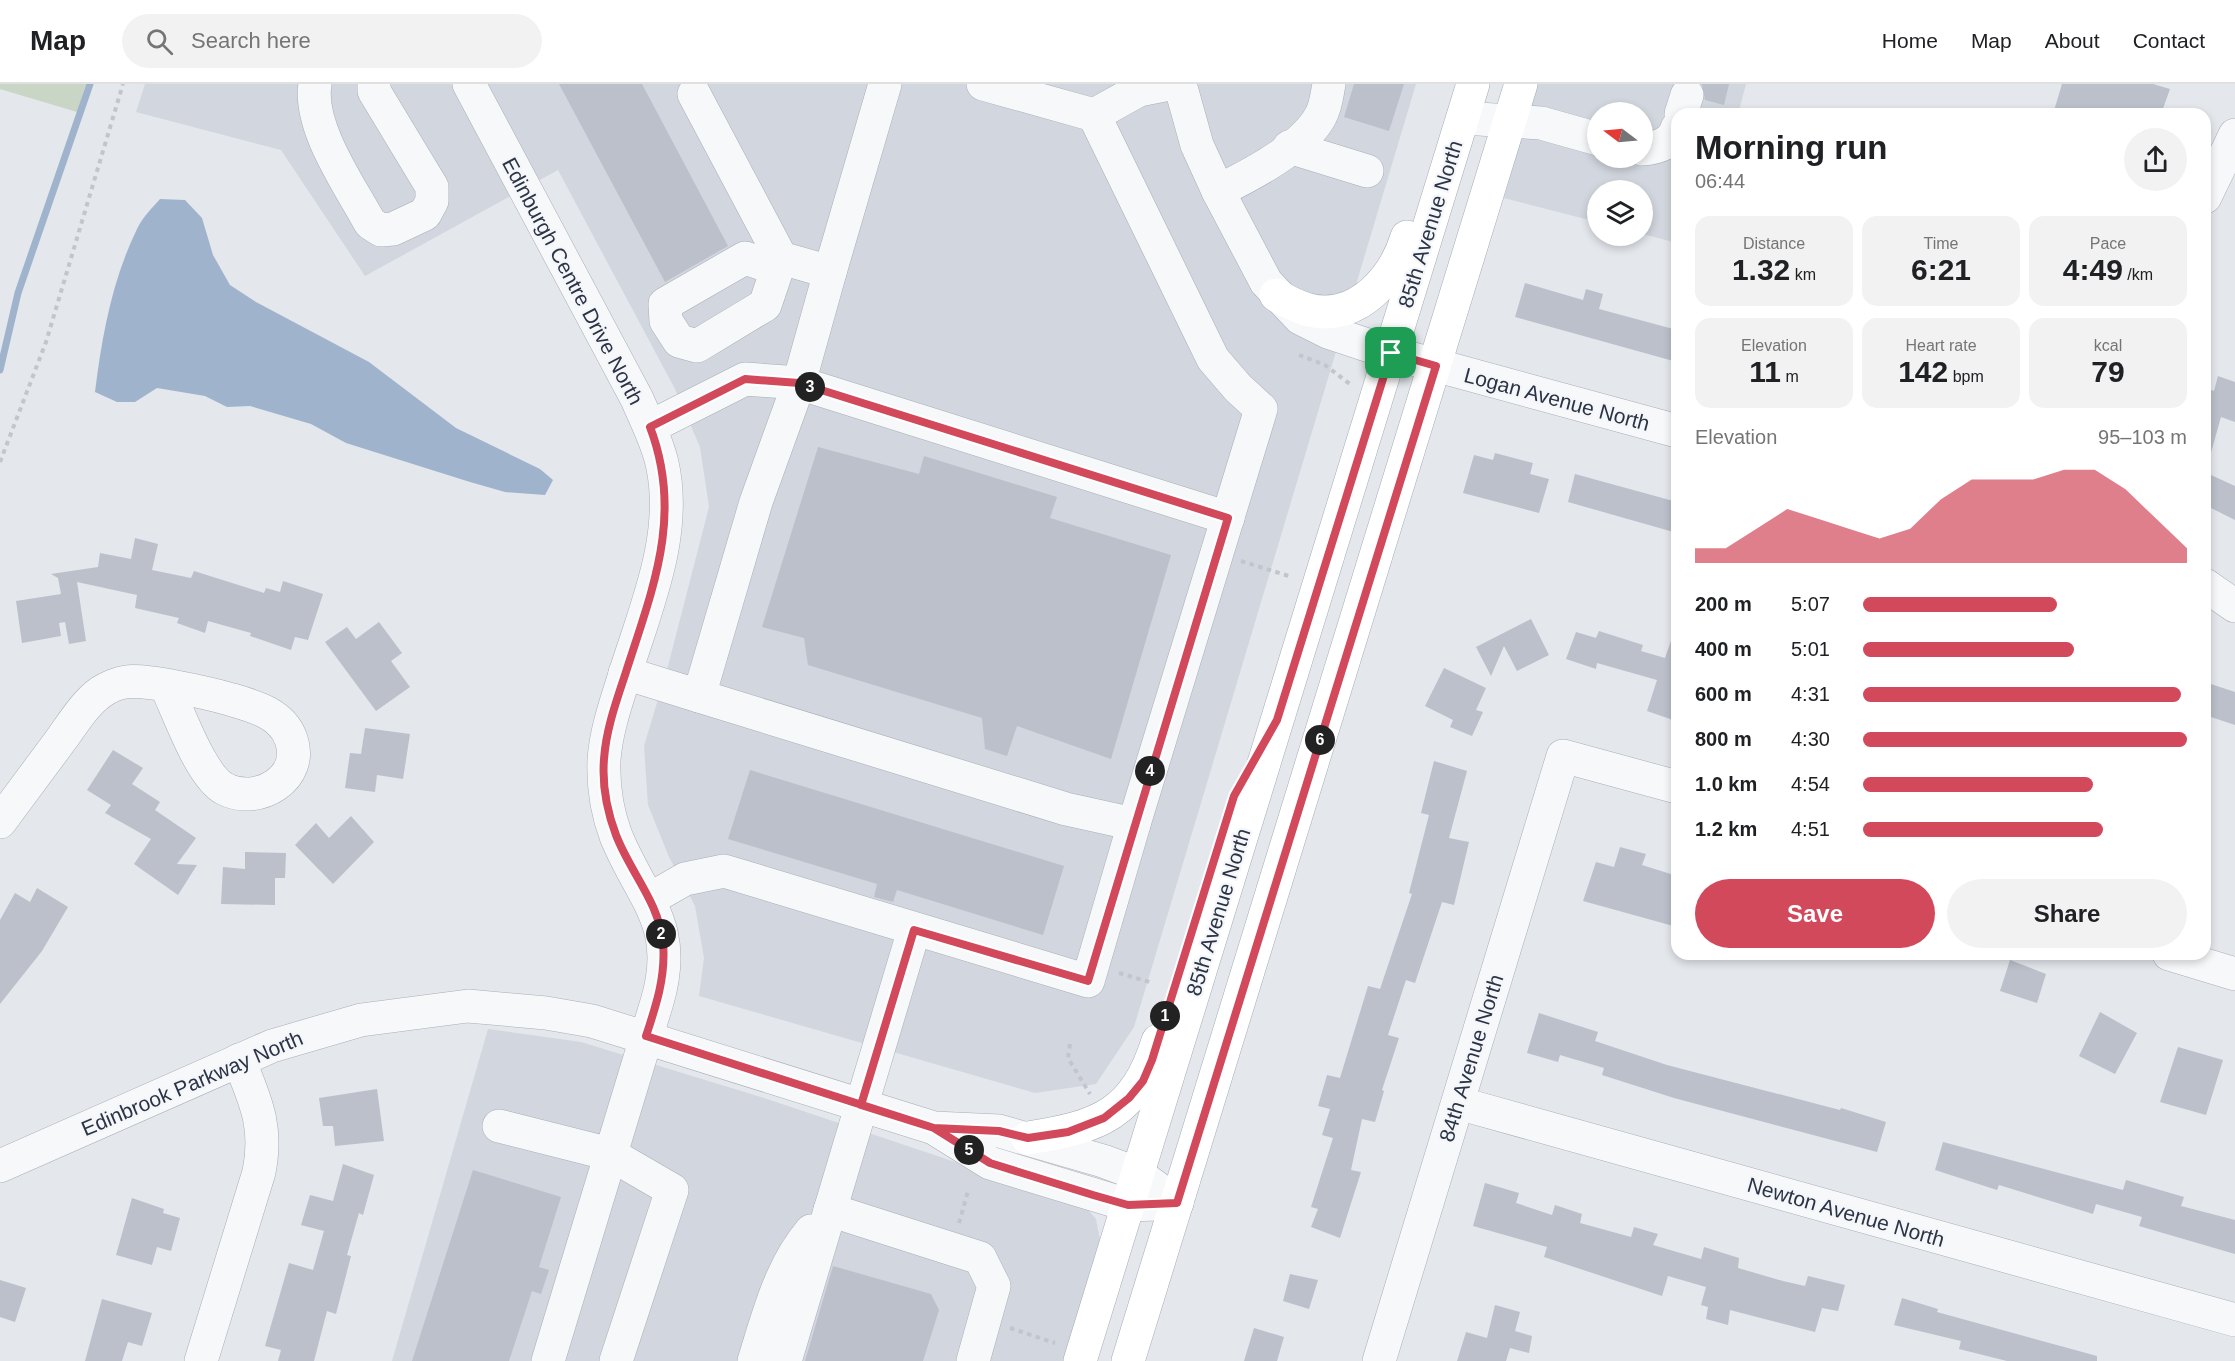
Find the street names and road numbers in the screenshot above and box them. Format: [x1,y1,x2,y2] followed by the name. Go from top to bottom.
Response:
[1394,138,1466,310] street label: 85th Avenue North
[498,153,648,409] street label: Edinburgh Centre Drive North
[1462,363,1652,435] street label: Logan Avenue North
[1182,826,1254,998] street label: 85th Avenue North
[1435,972,1507,1144] street label: 84th Avenue North
[78,1026,306,1140] street label: Edinbrook Parkway North
[1745,1173,1947,1251] street label: Newton Avenue North

